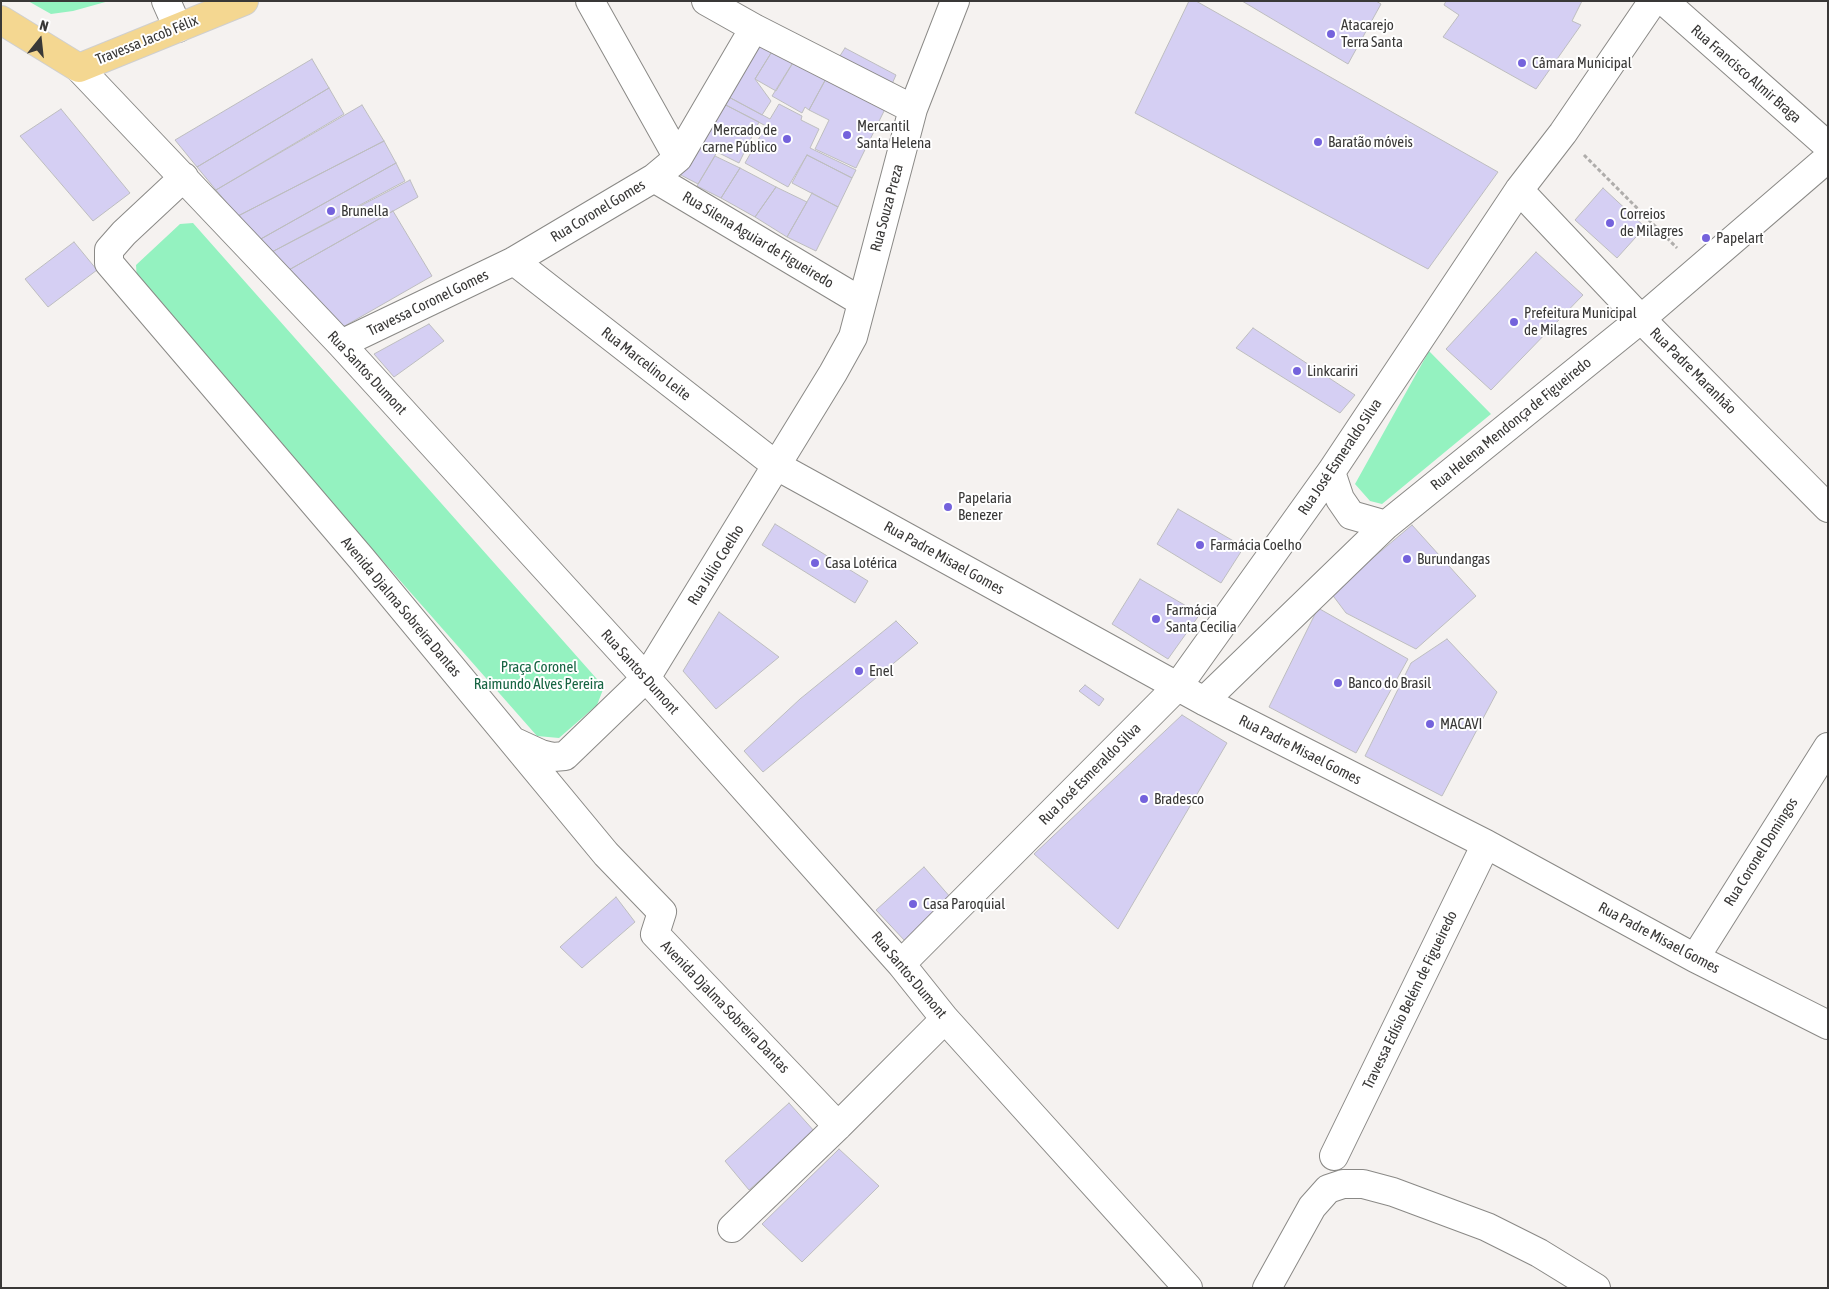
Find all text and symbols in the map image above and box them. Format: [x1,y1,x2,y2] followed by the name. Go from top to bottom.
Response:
[93,11,201,69] street label: Travessa Jacob Félix
[15,15,65,65] north arrow
[1341,16,1403,51] place label: Atacarejo Terra Santa
[38,17,50,34] text: N
[1687,21,1805,127] street label: Rua Francisco Almir Braga
[1325,28,1337,40] marker: Atacarejo Terra Santa
[1532,54,1632,72] place label: Câmara Municipal
[1516,57,1528,69] marker: Câmara Municipal
[857,117,931,152] place label: Mercantil Santa Helena
[702,121,777,156] place label: Mercado de carne Público
[841,129,853,141] marker: Mercantil Santa Helena
[781,133,793,145] marker: Mercado de carne Público
[1328,133,1413,151] place label: Baratão móveis
[1312,136,1324,148] marker: Baratão móveis
[867,162,907,254] street label: Rua Souza Preza
[547,176,649,246] street label: Rua Coronel Gomes
[679,188,837,292] street label: Rua Silena Aguiar de Figueiredo
[341,202,389,220] place label: Brunella
[325,205,337,217] marker: Brunella
[1620,205,1683,240] place label: Correios de Milagres
[1604,217,1616,229] marker: Correios de Milagres
[1716,229,1763,247] place label: Papelart
[1700,232,1712,244] marker: Papelart
[364,266,492,340] street label: Travessa Coronel Gomes
[1524,304,1637,339] place label: Prefeitura Municipal de Milagres
[1508,316,1520,328] marker: Prefeitura Municipal de Milagres
[598,324,694,404] street label: Rua Marcelino Leite
[1646,324,1740,418] street label: Rua Padre Maranhão
[324,327,410,419] street label: Rua Santos Dumont
[1427,354,1595,494] street label: Rua Helena Mendonça de Figueiredo
[1307,362,1358,380] place label: Linkcariri
[1291,365,1303,377] marker: Linkcariri
[1294,395,1386,519] street label: Rua José Esmeraldo Silva
[958,489,1012,524] place label: Papelaria Benezer
[942,501,954,513] marker: Papelaria Benezer
[881,517,1007,599] street label: Rua Padre Misael Gomes
[684,522,748,608] street label: Rua Júlio Coelho
[337,533,465,681] street label: Avenida Djalma Sobreira Dantas
[1210,536,1302,554] place label: Farmácia Coelho
[1194,539,1206,551] marker: Farmácia Coelho
[1417,550,1490,568] place label: Burundangas
[1401,553,1413,565] marker: Burundangas
[825,554,897,572] place label: Casa Lotérica
[809,557,821,569] marker: Casa Lotérica
[1166,601,1237,636] place label: Farmácia Santa Cecilia
[1150,613,1162,625] marker: Farmácia Santa Cecilia
[597,626,683,718] street label: Rua Santos Dumont
[474,658,604,693] park label: Praça Coronel Raimundo Alves Pereira
[869,662,893,680] place label: Enel
[853,665,865,677] marker: Enel
[1348,674,1431,692] place label: Banco do Brasil
[1332,677,1344,689] marker: Banco do Brasil
[1236,711,1364,789] street label: Rua Padre Misael Gomes
[1440,715,1482,733] place label: MACAVI
[1424,718,1436,730] marker: MACAVI
[1035,719,1145,829] street label: Rua José Esmeraldo Silva
[1154,790,1204,808] place label: Bradesco
[1138,793,1150,805] marker: Bradesco
[1720,794,1802,910] street label: Rua Coronel Domingos
[923,895,1005,913] place label: Casa Paroquial
[907,898,919,910] marker: Casa Paroquial
[1595,898,1723,978] street label: Rua Padre Misael Gomes
[1359,908,1461,1092] street label: Travessa Edísio Belém de Figueiredo
[867,928,951,1022] street label: Rua Santos Dumont
[657,937,793,1077] street label: Avenida Djalma Sobreira Dantas

